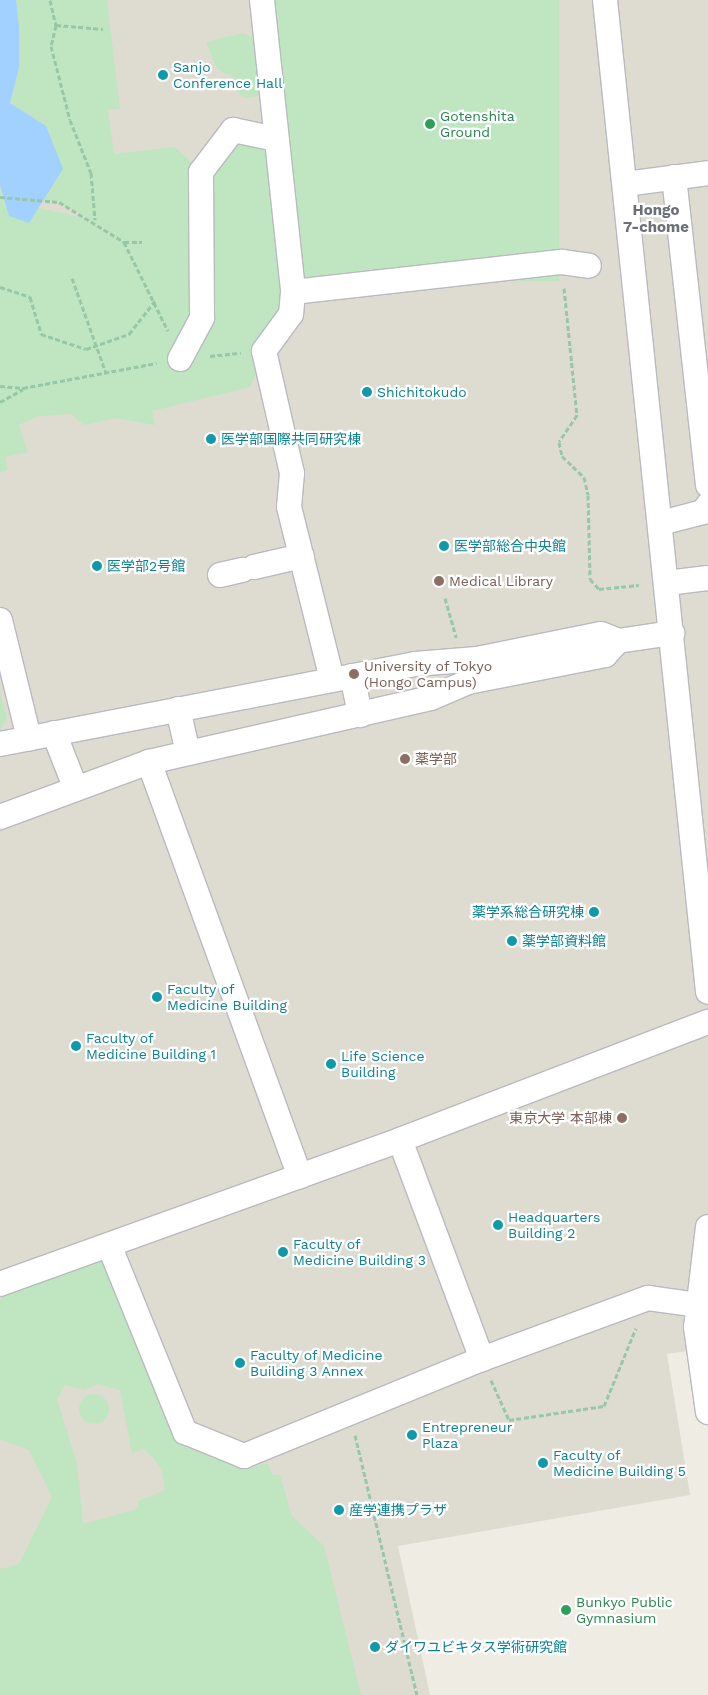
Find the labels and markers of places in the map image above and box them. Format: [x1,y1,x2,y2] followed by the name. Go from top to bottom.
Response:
[173,59,283,92] place label: Sanjo Conference Hall
[157,69,169,81] marker: Sanjo Conference Hall
[440,108,515,140] place label: Gotenshita Ground
[424,118,436,130] marker: Gotenshita Ground
[377,384,467,400] place label: Shichitokudo
[361,386,373,398] marker: Shichitokudo
[221,431,361,447] place label: 医学部国際共同研究棟
[205,433,217,445] marker: 医学部国際共同研究棟
[454,538,566,554] place label: 医学部総合中央館
[438,540,450,552] marker: 医学部総合中央館
[107,558,185,574] place label: 医学部2号館
[91,560,103,572] marker: 医学部2号館
[449,573,553,589] place label: Medical Library
[433,575,445,587] marker: Medical Library
[364,658,493,690] place label: University of Tokyo (Hongo Campus)
[348,668,360,680] marker: University of Tokyo (Hongo Campus)
[415,751,457,767] place label: 薬学部
[399,753,411,765] marker: 薬学部
[472,904,584,920] place label: 薬学系総合研究棟
[588,906,600,918] marker: 薬学系総合研究棟
[522,933,606,949] place label: 薬学部資料館
[506,935,518,947] marker: 薬学部資料館
[167,981,287,1014] place label: Faculty of Medicine Building
[151,991,163,1003] marker: Faculty of Medicine Building
[86,1030,216,1062] place label: Faculty of Medicine Building 1
[70,1040,82,1052] marker: Faculty of Medicine Building 1
[341,1048,424,1080] place label: Life Science Building
[325,1058,337,1070] marker: Life Science Building
[509,1110,612,1126] place label: 東京大学 本部棟
[616,1112,628,1124] marker: 東京大学 本部棟
[508,1209,600,1242] place label: Headquarters Building 2
[492,1219,504,1231] marker: Headquarters Building 2
[293,1236,426,1268] place label: Faculty of Medicine Building 3
[277,1246,289,1258] marker: Faculty of Medicine Building 3
[250,1347,383,1380] place label: Faculty of Medicine Building 3 Annex
[234,1357,246,1369] marker: Faculty of Medicine Building 3 Annex
[422,1419,512,1451] place label: Entrepreneur Plaza
[406,1429,418,1441] marker: Entrepreneur Plaza
[553,1447,686,1480] place label: Faculty of Medicine Building 5
[537,1457,549,1469] marker: Faculty of Medicine Building 5
[349,1502,447,1518] place label: 産学連携プラザ
[333,1504,345,1516] marker: 産学連携プラザ
[576,1594,673,1626] place label: Bunkyo Public Gymnasium
[560,1604,572,1616] marker: Bunkyo Public Gymnasium
[385,1639,567,1655] place label: ダイワユビキタス学術研究館
[369,1641,381,1653] marker: ダイワユビキタス学術研究館

